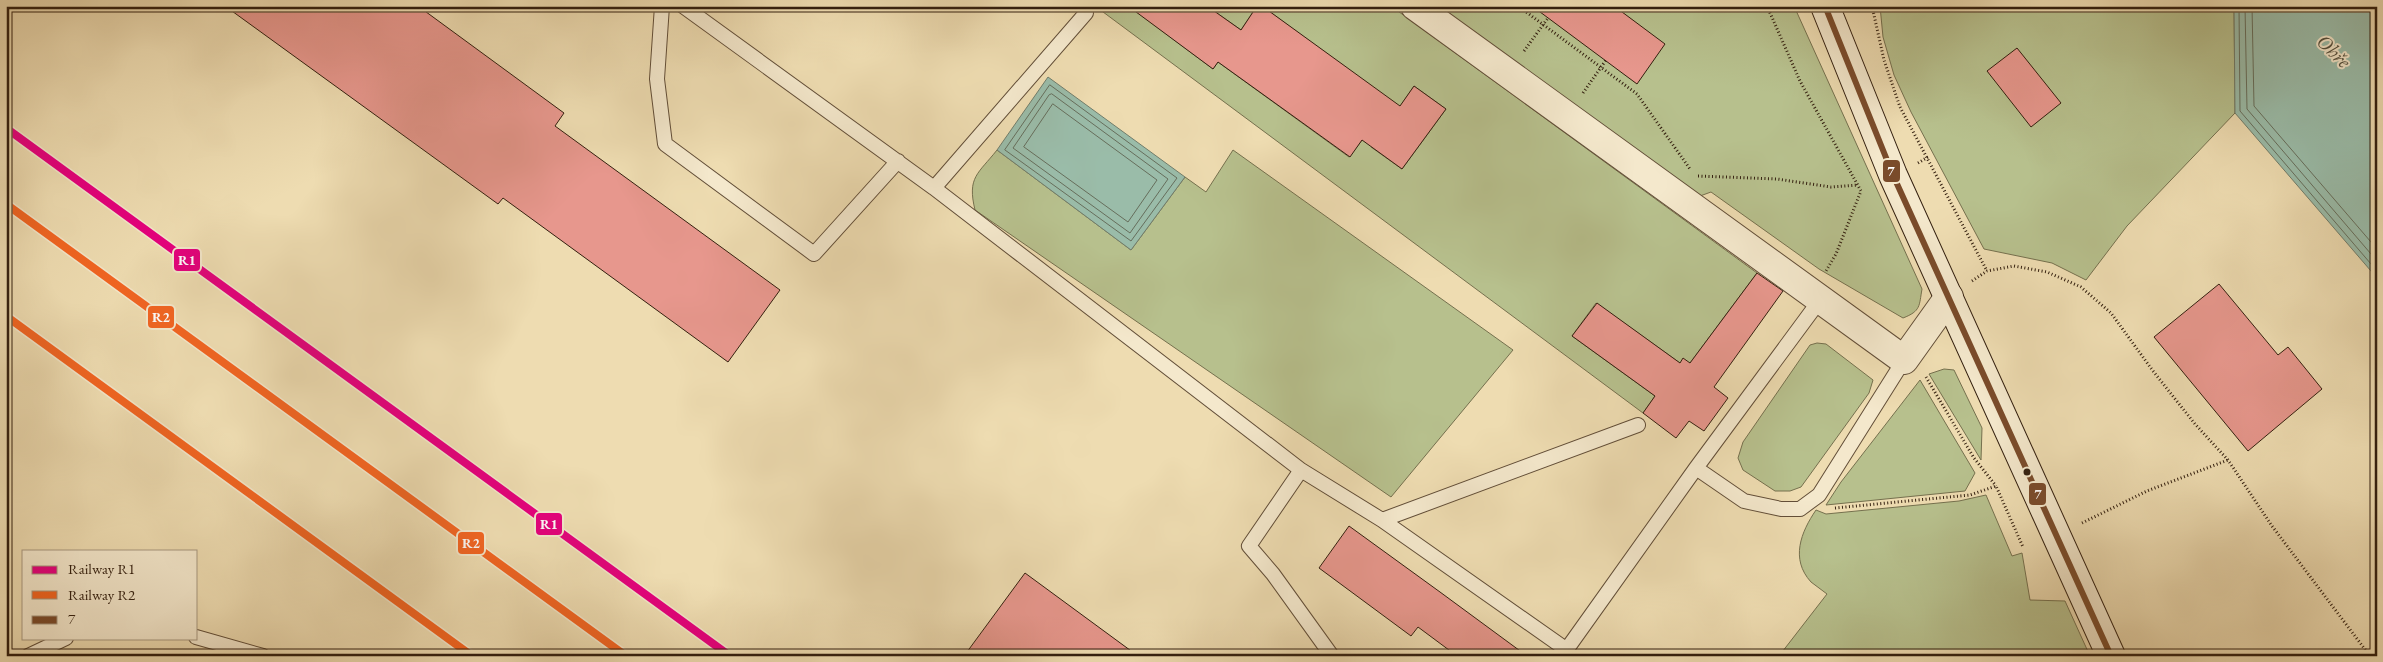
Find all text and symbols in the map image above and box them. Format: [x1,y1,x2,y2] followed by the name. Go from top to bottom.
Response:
[2311,28,2357,74] water label: Ohře
[1882,159,1901,183] line badge: 7
[1887,162,1895,180] text: 7
[173,248,201,272] line badge: R1
[178,251,196,269] text: R1
[147,305,175,329] line badge: R2
[152,308,171,326] text: R2
[2022,467,2032,477] unlabelled marker
[2028,482,2047,506] line badge: 7
[2034,485,2042,503] text: 7
[535,512,563,536] line badge: R1
[540,515,558,533] text: R1
[457,531,485,555] line badge: R2
[462,534,481,552] text: R2
[22,550,198,640] legend
[68,559,135,578] text: Railway R1
[68,585,136,604] text: Railway R2
[68,609,76,628] text: 7

